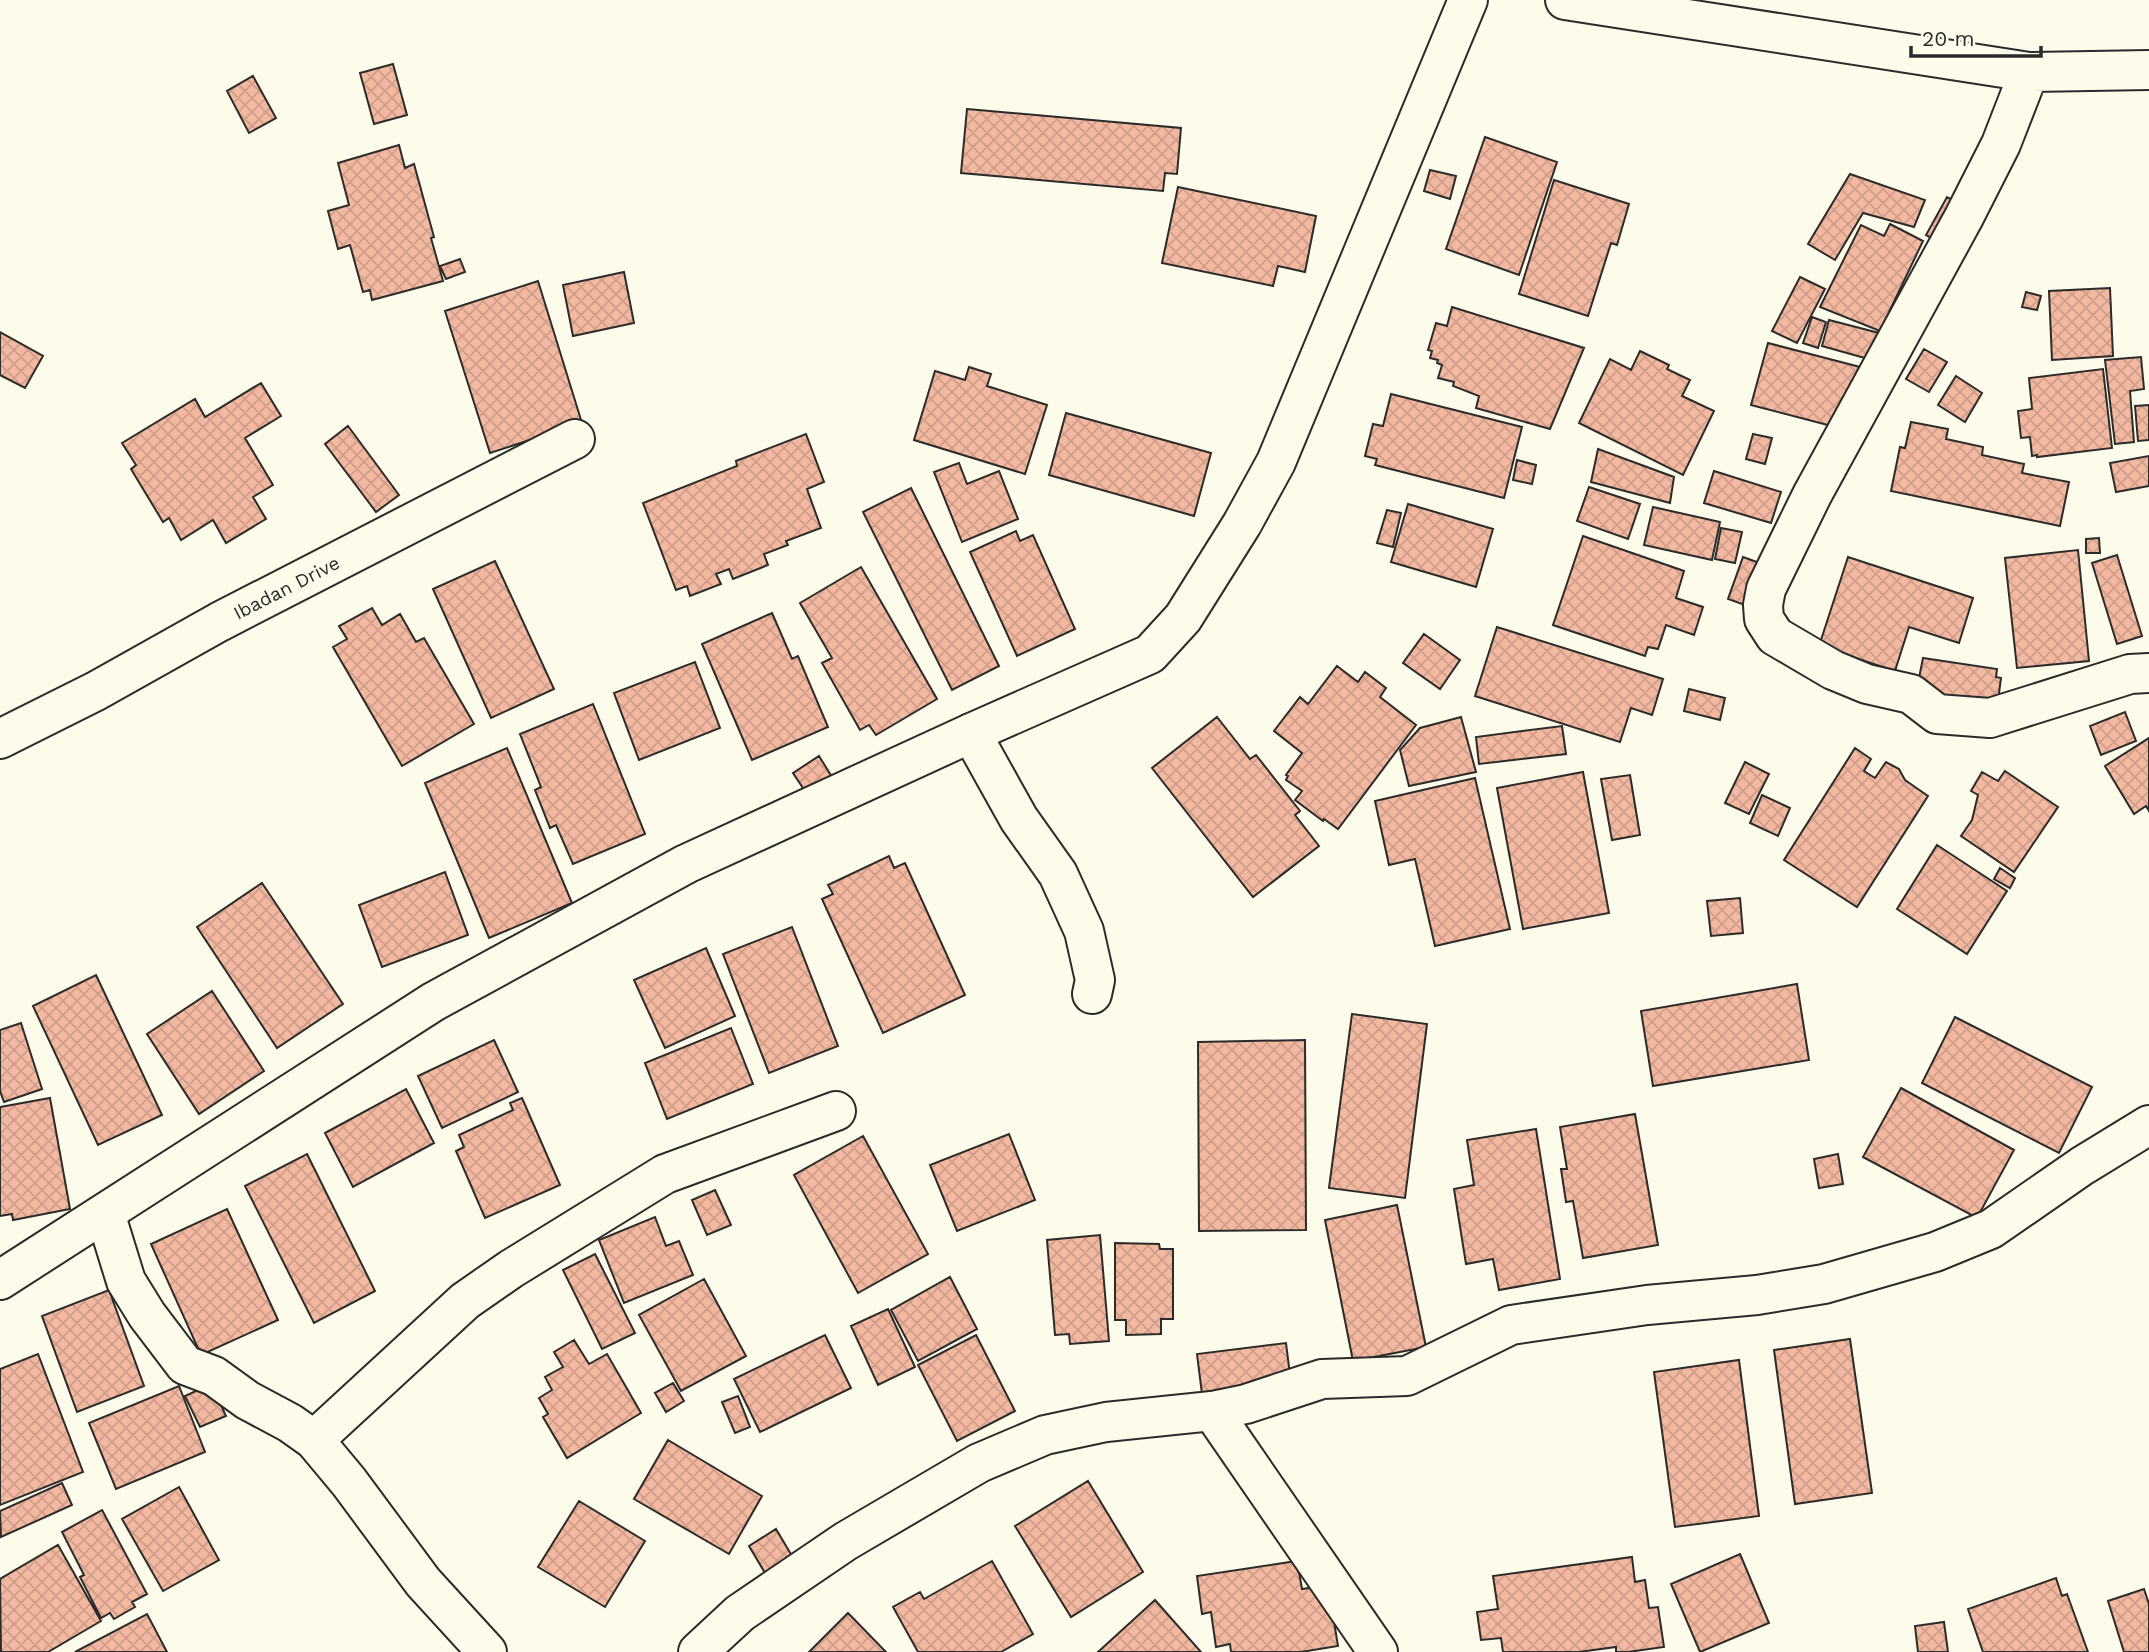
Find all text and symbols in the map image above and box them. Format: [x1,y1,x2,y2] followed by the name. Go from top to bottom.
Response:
[1911,14,2040,58] scale bar
[1922,26,1974,51] text: 20 m
[229,551,344,625] street label: Ibadan Drive

